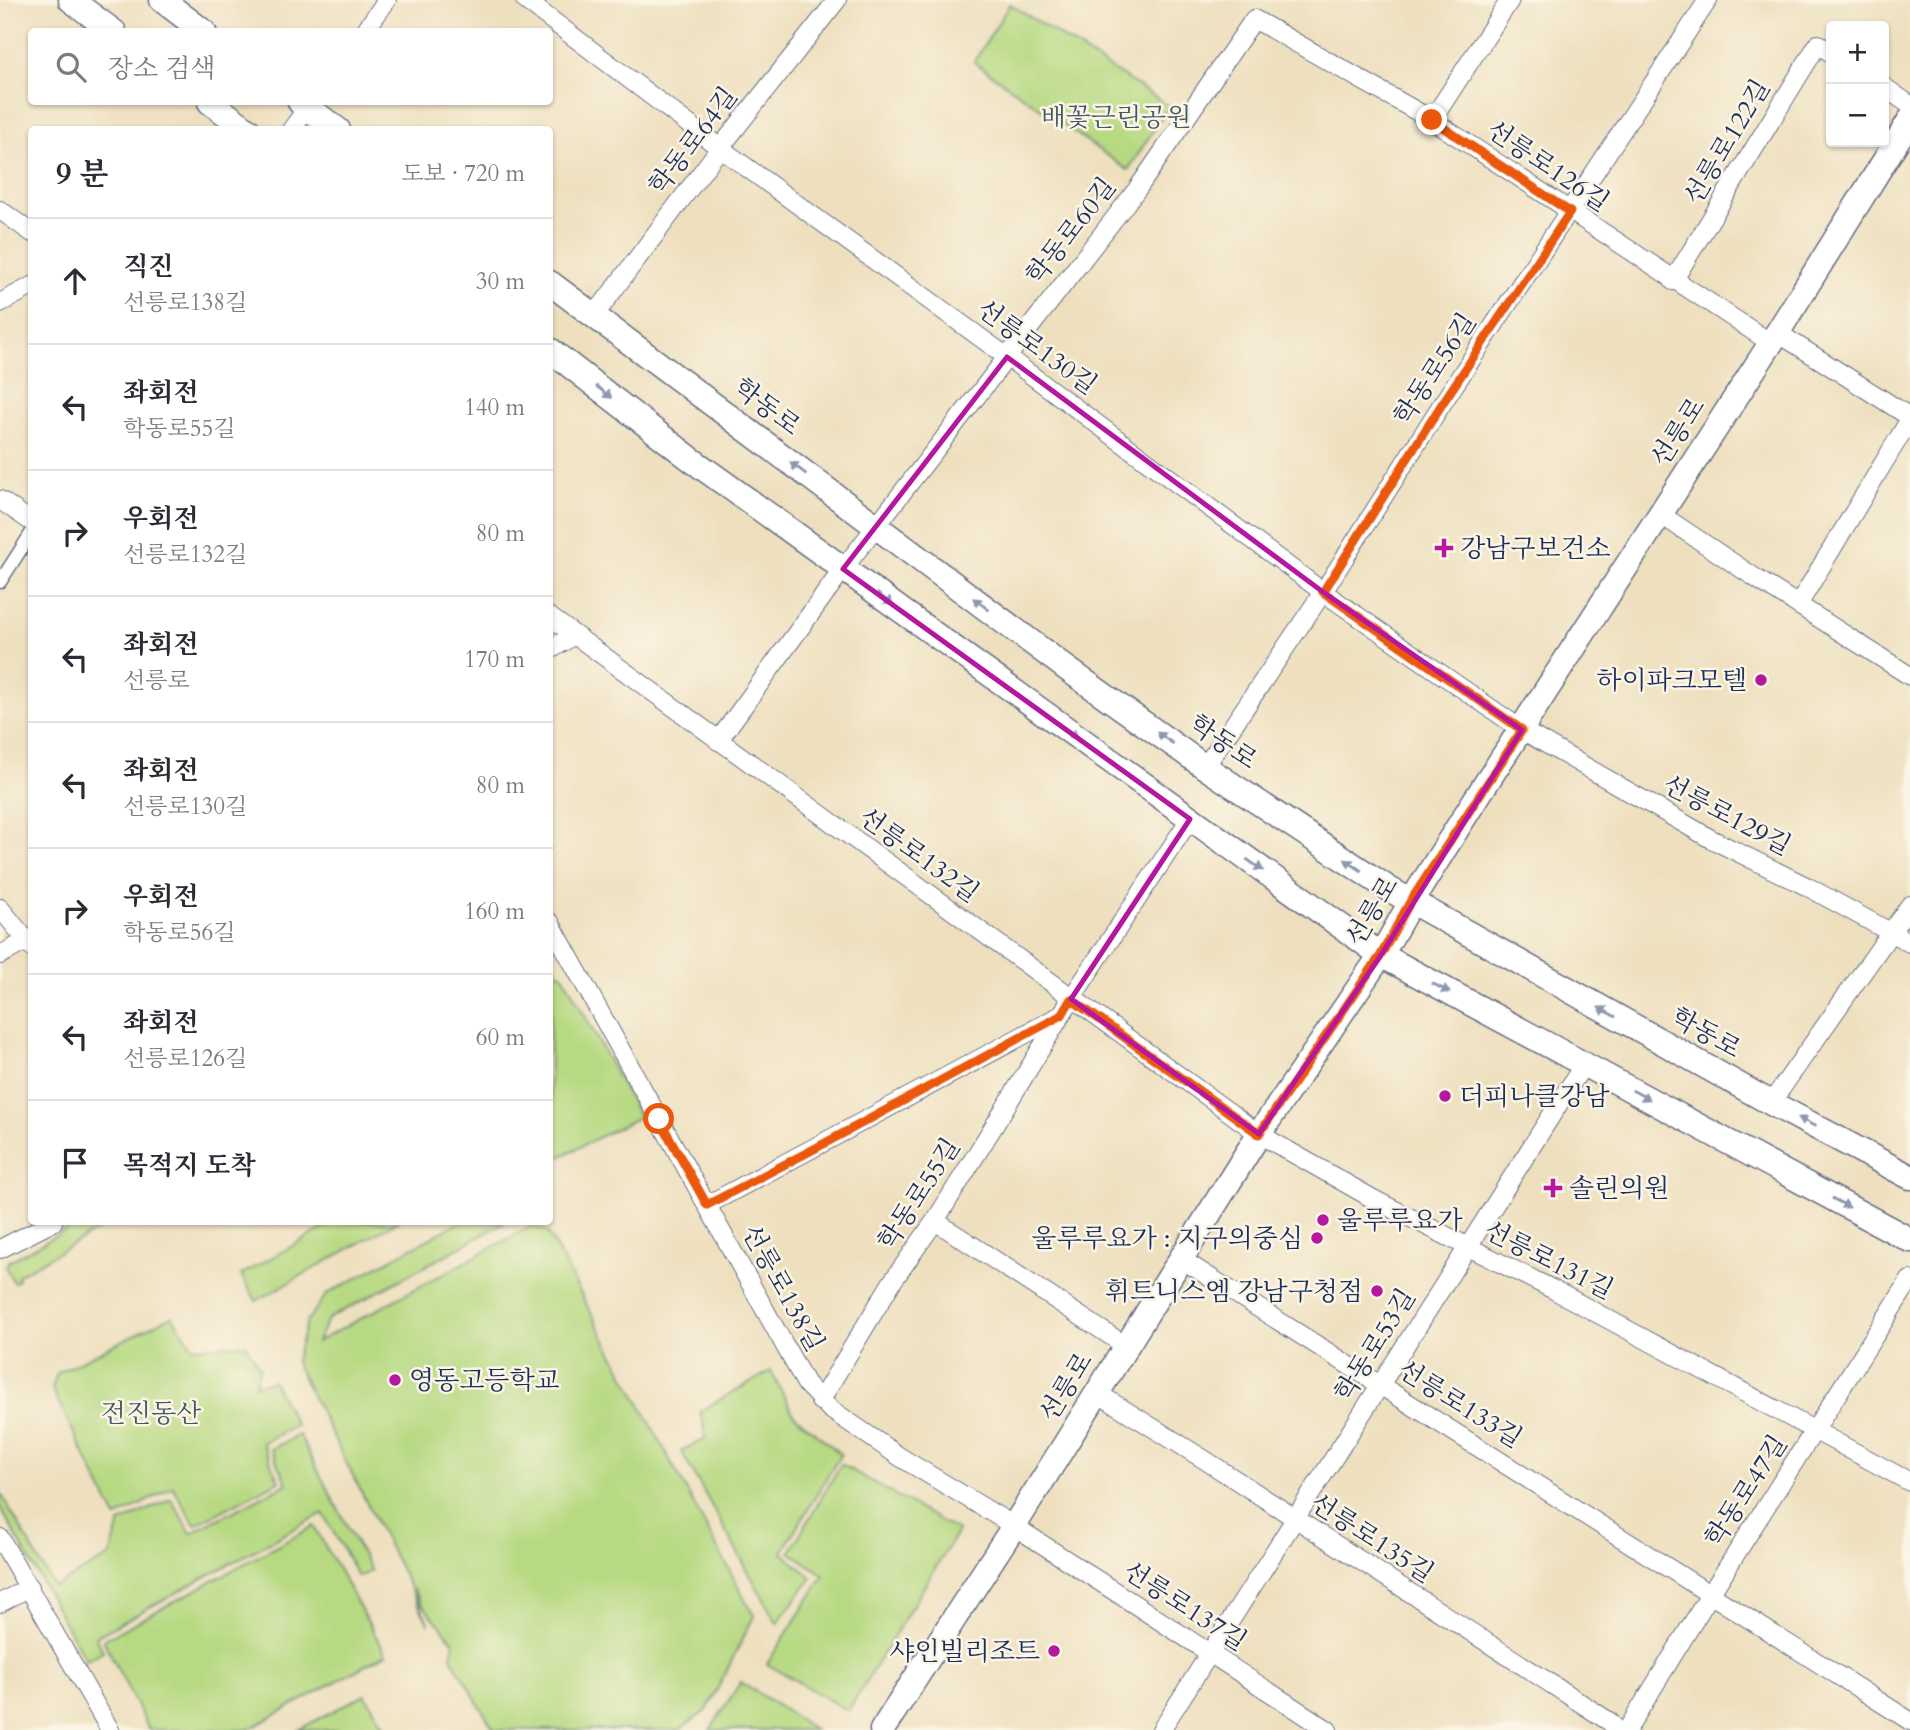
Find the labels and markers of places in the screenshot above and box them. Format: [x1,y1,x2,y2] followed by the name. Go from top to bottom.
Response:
[1460,531,1611,566] place label: 강남구보건소
[1434,538,1454,558] marker: 강남구보건소
[1596,663,1747,698] place label: 하이파크모텔
[1753,672,1769,688] marker: 하이파크모텔
[1459,1079,1610,1114] place label: 더피나클강남
[1437,1088,1453,1104] marker: 더피나클강남
[1569,1171,1669,1206] place label: 솔린의원
[1543,1178,1563,1198] marker: 솔린의원
[1337,1203,1463,1238] place label: 울루루요가
[1315,1212,1331,1228] marker: 울루루요가
[1031,1221,1303,1256] place label: 울루루요가 : 지구의중심
[1309,1230,1325,1246] marker: 울루루요가 : 지구의중심
[1105,1274,1363,1309] place label: 휘트니스엠 강남구청점
[1369,1283,1385,1299] marker: 휘트니스엠 강남구청점
[409,1363,560,1398] place label: 영동고등학교
[387,1372,403,1388] marker: 영동고등학교
[889,1634,1040,1669] place label: 샤인빌리조트
[1046,1643,1062,1659] marker: 샤인빌리조트

